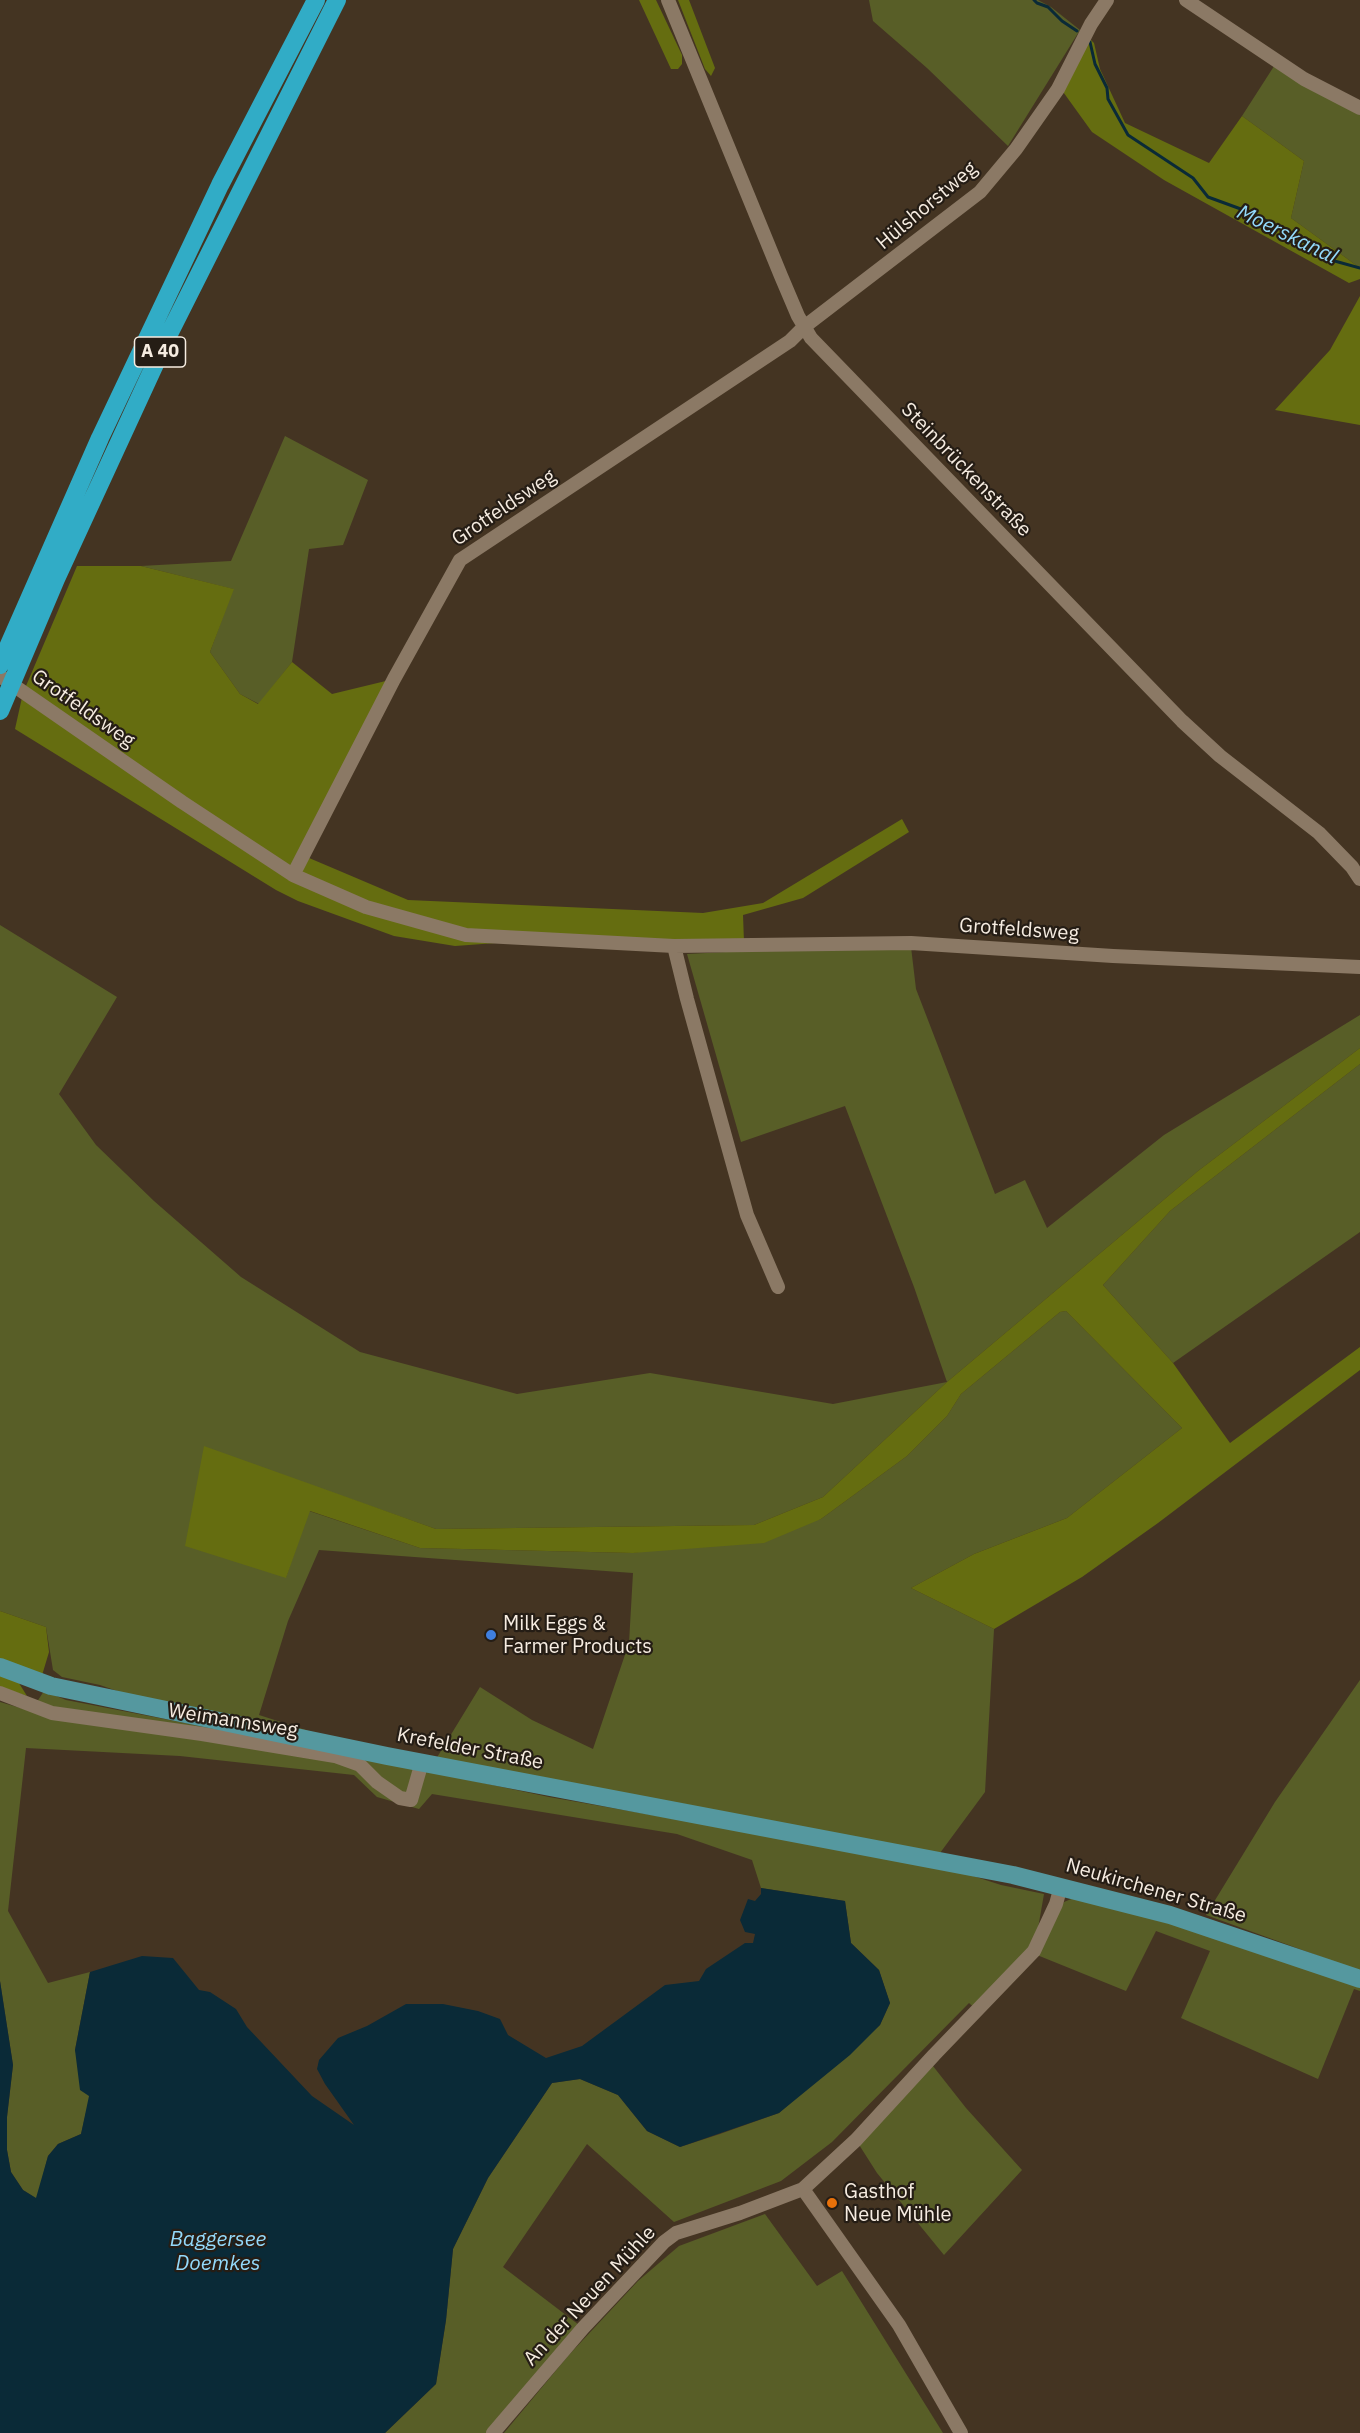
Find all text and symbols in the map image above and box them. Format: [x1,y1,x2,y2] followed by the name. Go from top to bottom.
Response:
[872,157,982,255] street label: Hülshorstweg
[1233,200,1341,270] water label: Moerskanal
[134,337,186,367] road number: A 40
[896,398,1036,542] street label: Steinbrückenstraße
[448,465,560,551] street label: Grotfeldsweg
[27,665,139,753] street label: Grotfeldsweg
[958,914,1080,946] street label: Grotfeldsweg
[503,1612,652,1659] place label: Milk Eggs & Farmer Products
[484,1628,498,1642] marker: Milk Eggs & Farmer Products
[167,1699,299,1743] street label: Weimannsweg
[395,1723,545,1775] street label: Krefelder Straße
[1063,1854,1249,1928] street label: Neukirchener Straße
[844,2180,952,2227] place label: Gasthof Neue Mühle
[825,2196,839,2210] marker: Gasthof Neue Mühle
[519,2221,661,2371] street label: An der Neuen Mühle
[170,2227,266,2277] water label: Baggersee Doemkes

